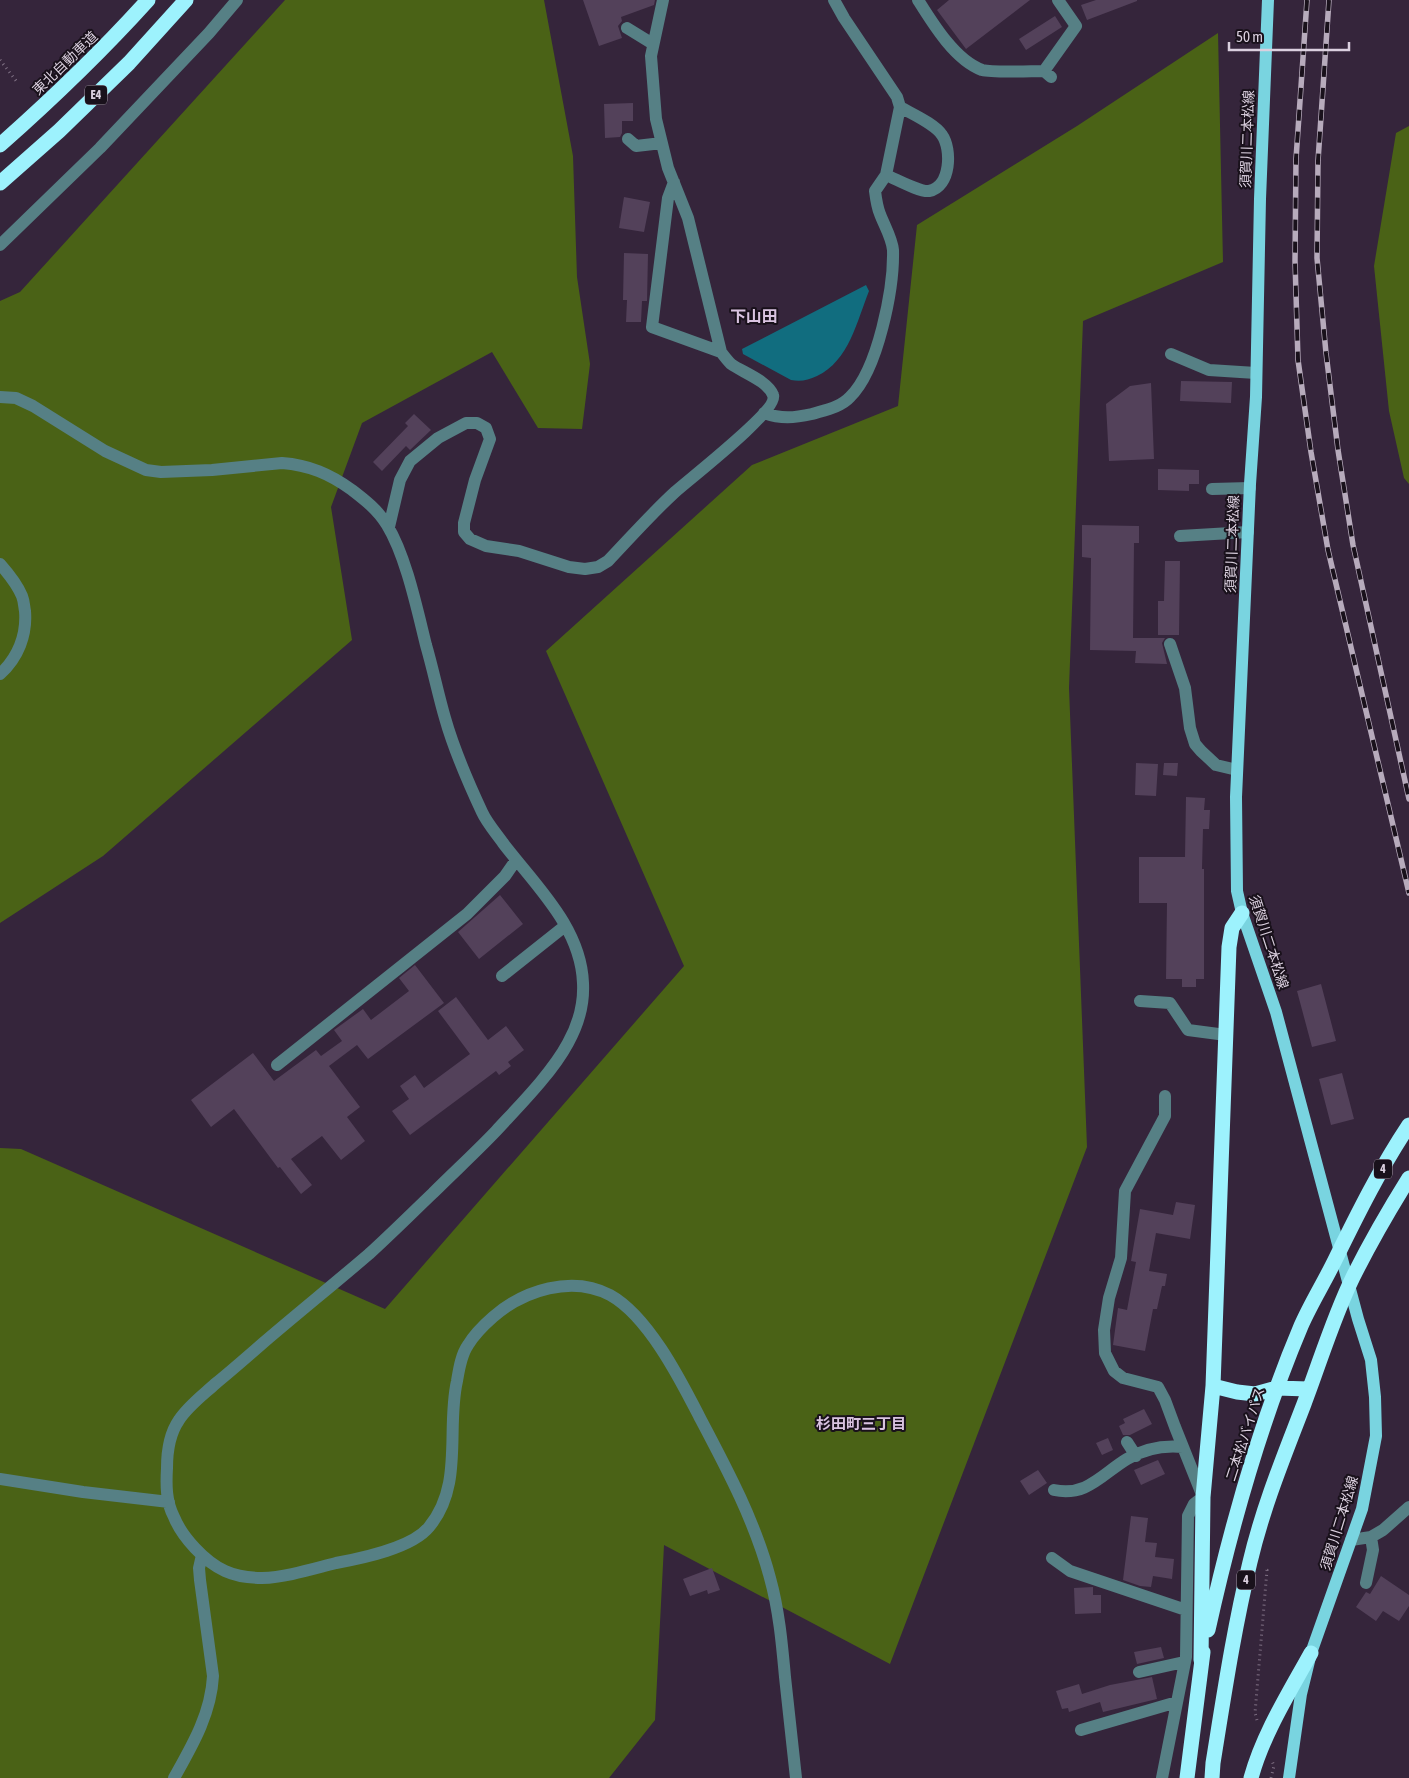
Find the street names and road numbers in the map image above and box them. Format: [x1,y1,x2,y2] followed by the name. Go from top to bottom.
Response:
[29,28,101,98] street label: 東北自動車道
[85,86,107,104] road number: E4
[1237,90,1257,188] street label: 須賀川二本松線
[1222,495,1242,593] street label: 須賀川二本松線
[1246,893,1292,991] street label: 須賀川二本松線
[1374,1160,1392,1178] road number: 4
[1222,1385,1268,1483] street label: 二本松バイパス
[1317,1474,1361,1572] street label: 須賀川二本松線
[1237,1570,1255,1590] road number: 4

